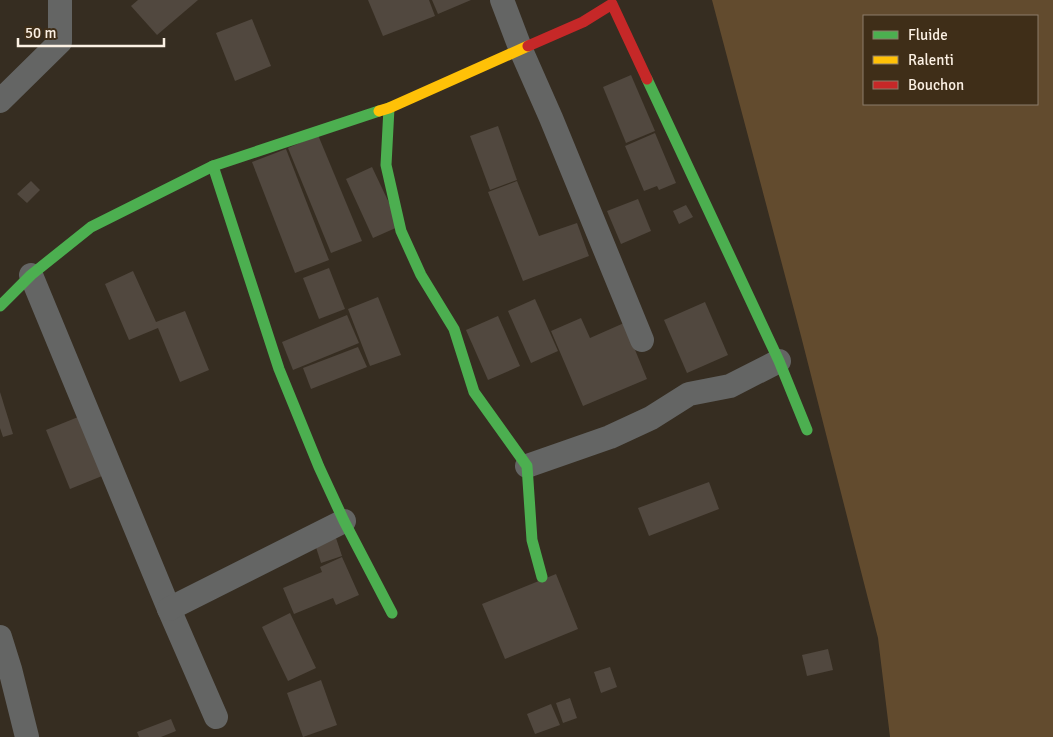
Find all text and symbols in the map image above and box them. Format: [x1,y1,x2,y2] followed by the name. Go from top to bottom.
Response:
[18,15,164,47] scale bar
[863,15,1038,105] legend
[25,24,56,42] text: 50 m
[908,26,948,44] text: Fluide
[908,51,954,69] text: Ralenti
[908,76,964,94] text: Bouchon

